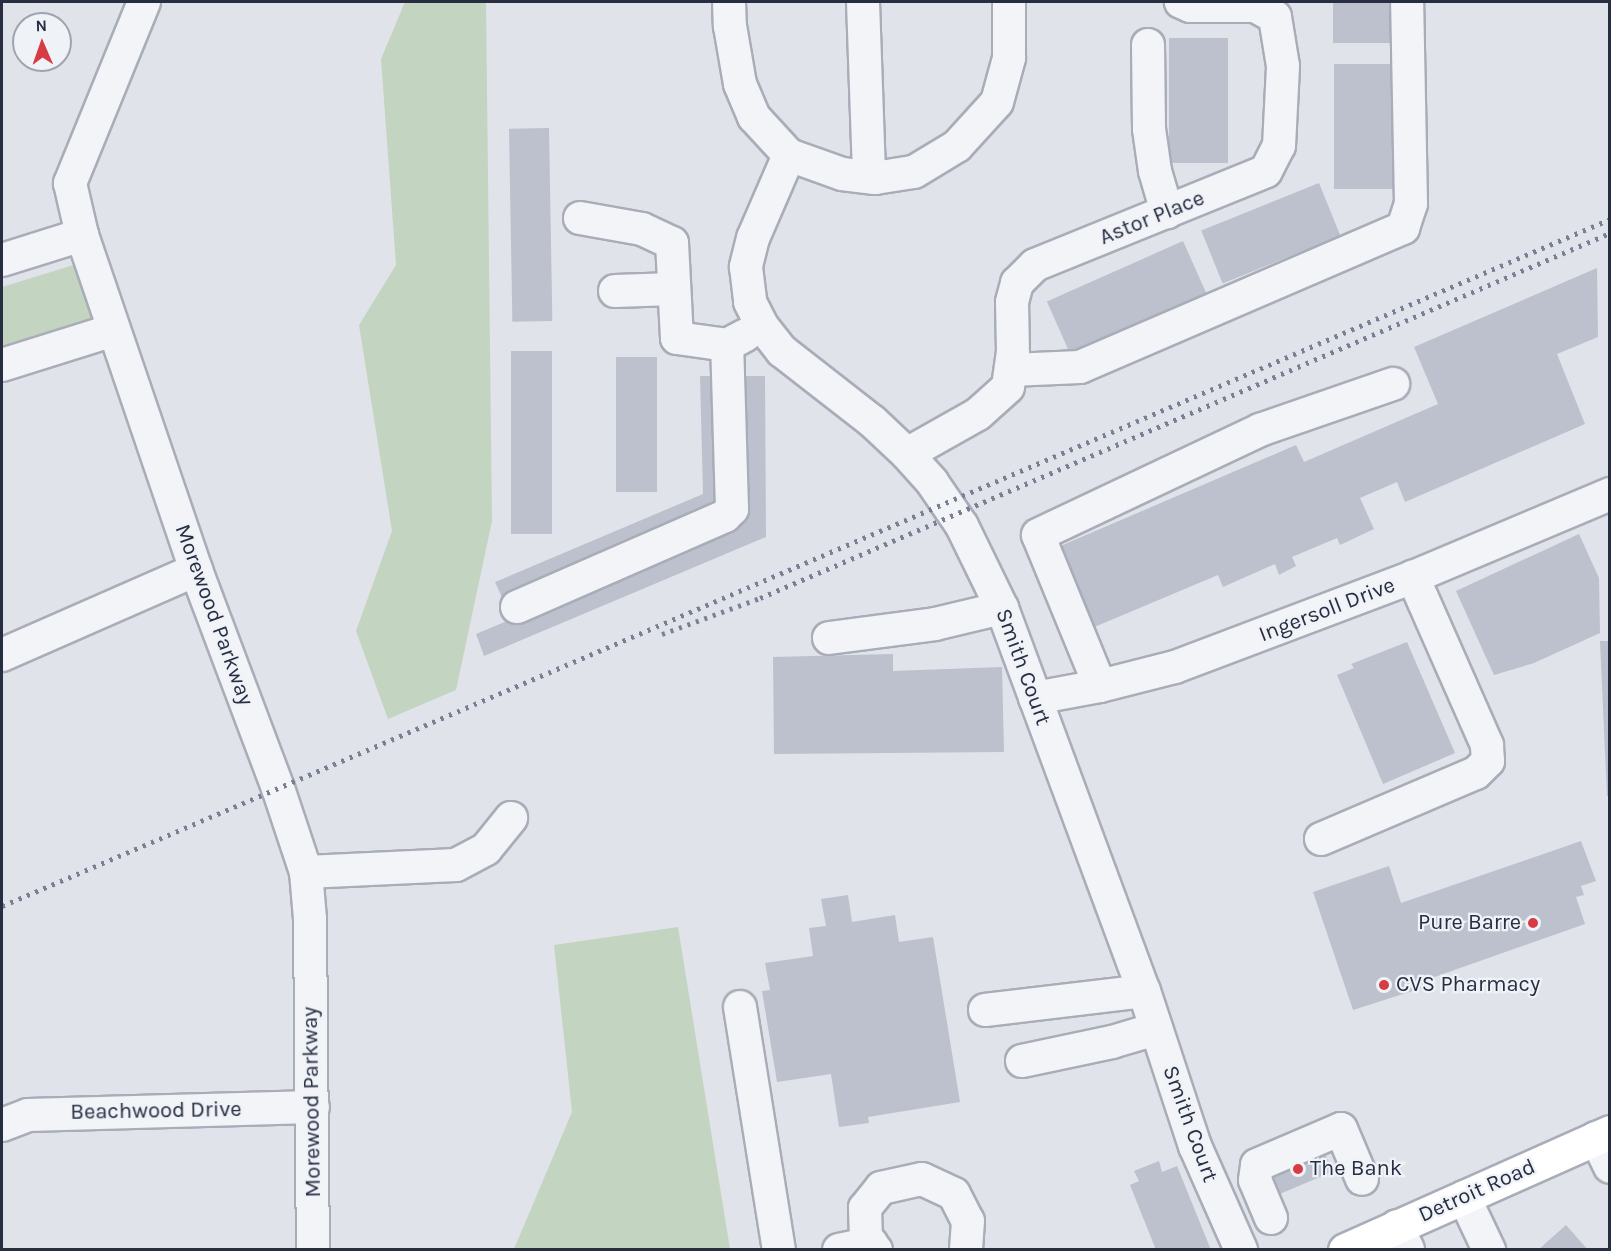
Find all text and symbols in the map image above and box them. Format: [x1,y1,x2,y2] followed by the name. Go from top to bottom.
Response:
[12,12,72,72] north arrow
[35,16,47,35] text: N
[1096,185,1208,251] street label: Astor Place
[169,521,259,709] street label: Morewood Parkway
[1255,572,1399,648] street label: Ingersoll Drive
[990,605,1056,729] street label: Smith Court
[1418,910,1521,936] place label: Pure Barre
[1526,916,1540,930] marker: Pure Barre
[1396,972,1540,998] place label: CVS Pharmacy
[1377,978,1391,992] marker: CVS Pharmacy
[297,1006,327,1198] street label: Morewood Parkway
[1157,1062,1223,1186] street label: Smith Court
[70,1096,242,1126] street label: Beachwood Drive
[1415,1154,1539,1228] street label: Detroit Road
[1310,1156,1402,1182] place label: The Bank
[1291,1162,1305,1176] marker: The Bank

